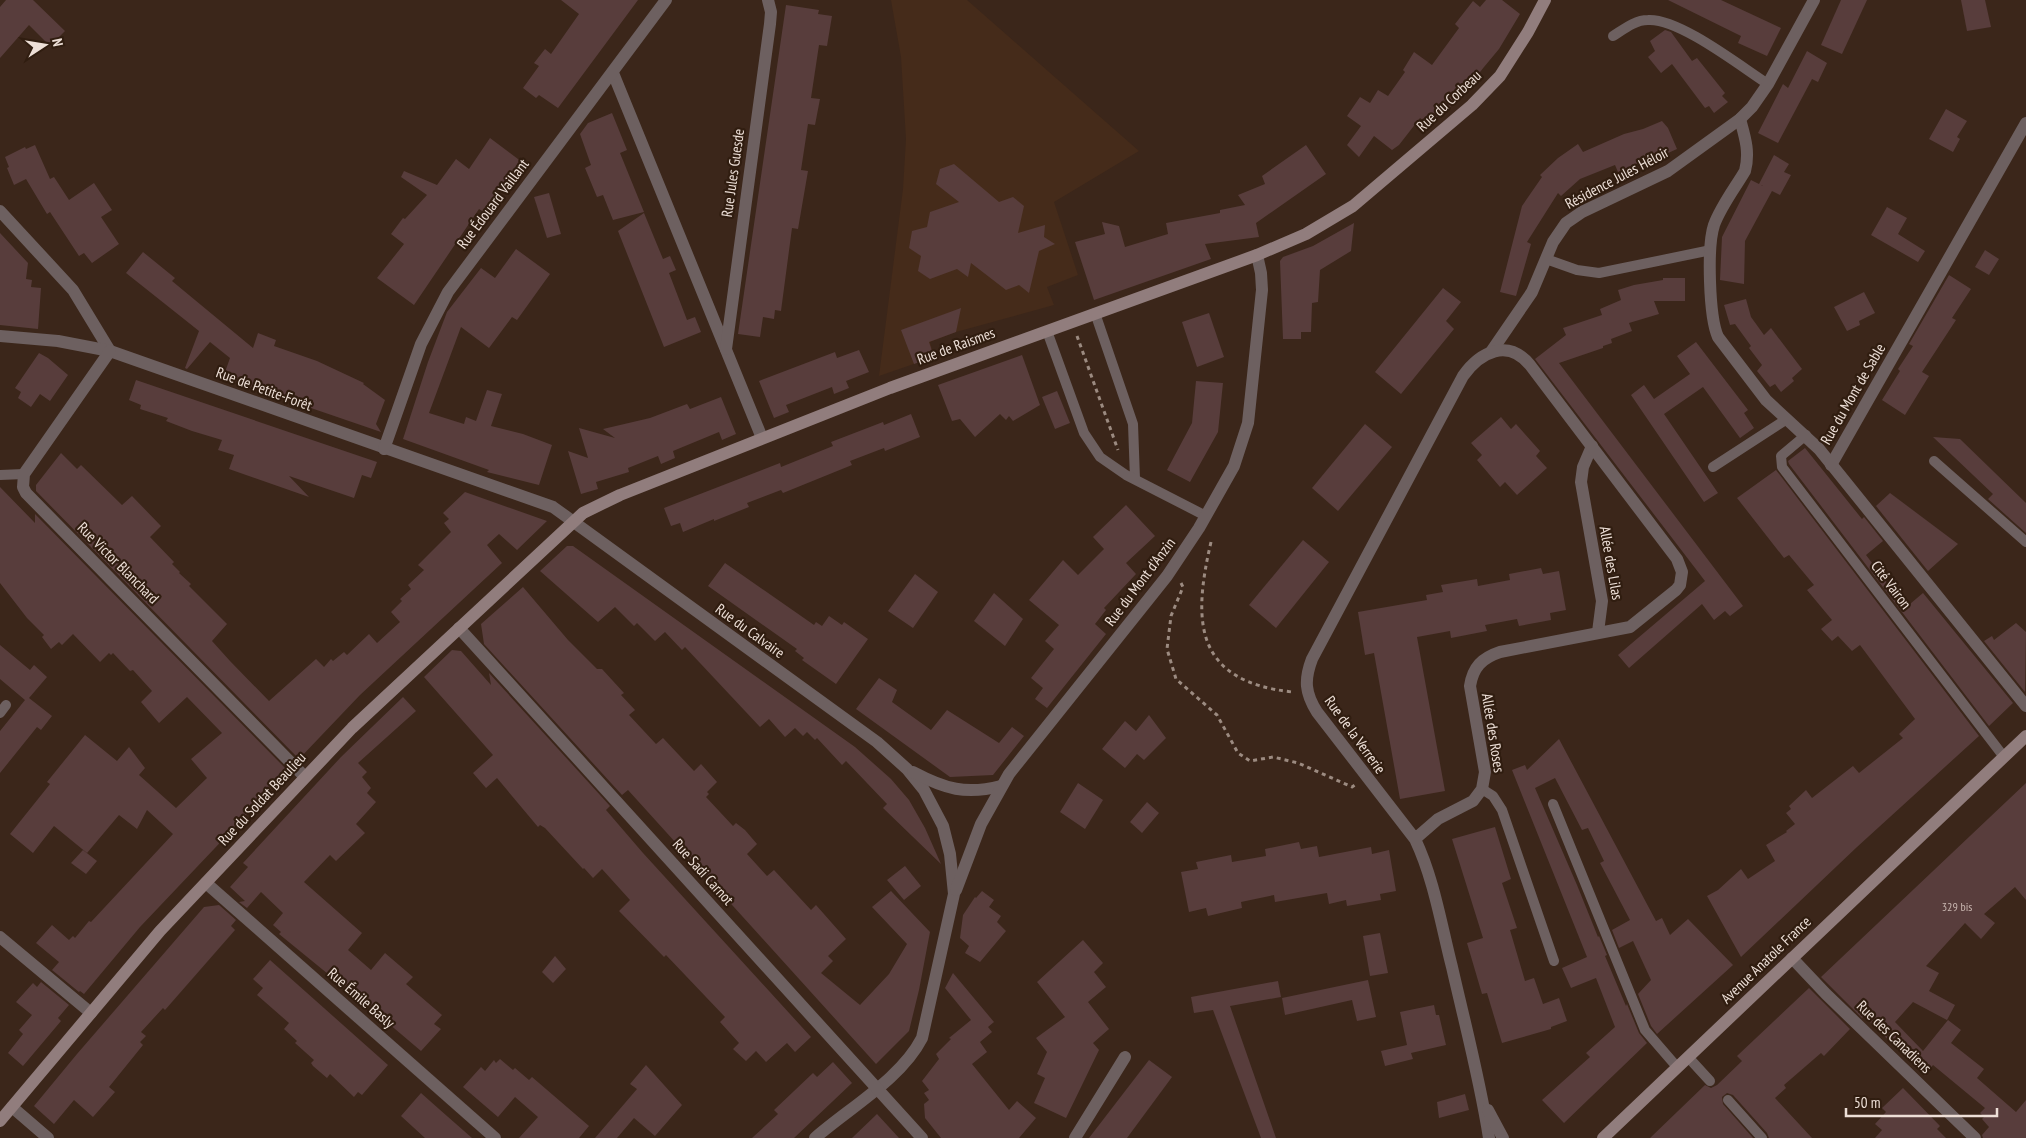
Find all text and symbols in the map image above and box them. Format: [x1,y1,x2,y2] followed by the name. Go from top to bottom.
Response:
[20,20,70,70] north arrow
[48,37,67,48] text: N
[1412,66,1485,135] street label: Rue du Corbeau
[717,128,748,218] street label: Rue Jules Guesde
[1562,142,1673,213] street label: Résidence Jules Héloir
[453,155,533,252] street label: Rue Édouard Vaillant
[914,323,997,368] street label: Rue de Raismes
[1816,340,1889,448] street label: Rue du Mont de Sable
[214,362,315,415] street label: Rue de Petite-Forêt
[74,518,163,607] street label: Rue Victor Blanchard
[1596,525,1627,601] street label: Allée des Lilas
[1100,534,1179,630] street label: Rue du Mont d'Anzin
[1867,557,1916,613] street label: Cité Vairon
[712,599,789,662] street label: Rue du Calvaire
[1321,692,1390,777] street label: Rue de la Verrerie
[1478,692,1509,774] street label: Allée des Roses
[214,748,310,849] street label: Rue du Soldat Beaulieu
[669,835,738,909] street label: Rue Sadi Carnot
[1942,899,1972,914] house number: 329 bis
[1717,912,1815,1007] street label: Avenue Anatole France
[324,963,399,1032] street label: Rue Émile Basly
[1853,996,1936,1077] street label: Rue des Canadiens
[1846,1086,1997,1118] scale bar
[1854,1093,1880,1112] text: 50 m

